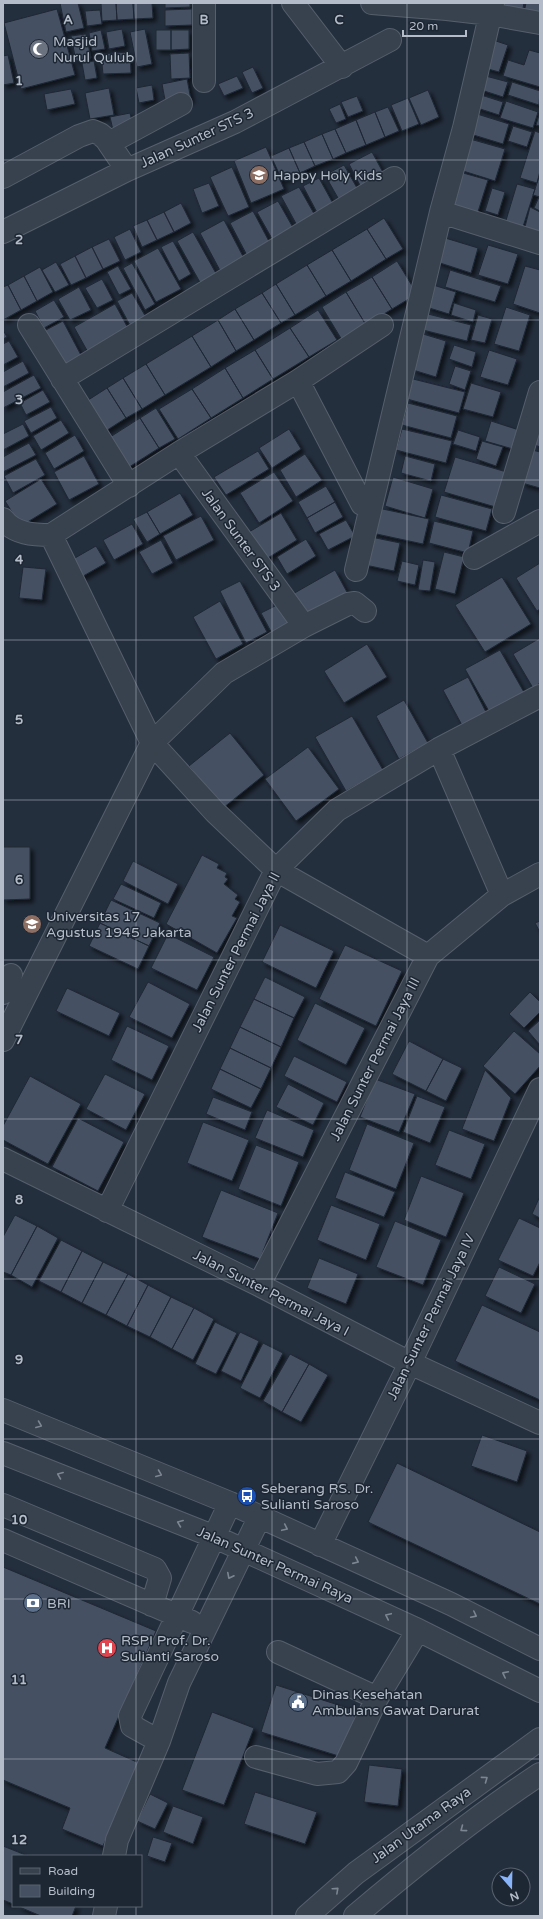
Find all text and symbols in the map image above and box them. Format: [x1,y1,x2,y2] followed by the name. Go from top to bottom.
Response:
[63,12,73,28] text: A
[199,12,209,28] text: B
[334,12,344,28] text: C
[403,12,466,38] scale bar
[409,19,438,33] text: 20 m
[53,33,134,66] place label: Masjid Nurul Qulub
[28,38,50,60] mosque icon: Masjid Nurul Qulub
[15,73,23,89] text: 1
[138,104,256,172] street label: Jalan Sunter STS 3
[248,164,270,186] school or university icon: Happy Holy Kids
[273,167,382,184] place label: Happy Holy Kids
[15,232,23,248] text: 2
[15,392,23,408] text: 3
[198,485,284,595] street label: Jalan Sunter STS 3
[15,552,24,568] text: 4
[15,712,23,728] text: 5
[188,869,284,1035] street label: Jalan Sunter Permai Jaya II
[15,872,23,888] text: 6
[46,908,192,941] place label: Universitas 17 Agustus 1945 Jakarta
[21,913,43,935] school or university icon: Universitas 17 Agustus 1945 Jakarta
[326,975,424,1143] street label: Jalan Sunter Permai Jaya III
[15,1032,23,1048] text: 7
[15,1192,23,1208] text: 8
[383,1231,479,1403] street label: Jalan Sunter Permai Jaya IV
[190,1246,352,1340] street label: Jalan Sunter Permai Jaya I
[15,1352,23,1368] text: 9
[35,1420,43,1428] one-way arrow
[155,1469,163,1477] one-way arrow
[56,1472,63,1480] one-way arrow
[261,1480,373,1513] place label: Seberang RS. Dr. Sulianti Saroso
[236,1485,258,1507] bus stop icon: Seberang RS. Dr. Sulianti Saroso
[11,1512,27,1528] text: 10
[177,1520,184,1528] one-way arrow
[194,1523,356,1607] street label: Jalan Sunter Permai Raya
[281,1523,288,1531] one-way arrow
[351,1556,359,1564] one-way arrow
[227,1572,235,1580] one-way arrow
[22,1592,44,1614] bank icon: BRI
[47,1595,71,1612] place label: BRI
[469,1611,477,1618] one-way arrow
[385,1613,393,1621] one-way arrow
[121,1632,219,1665] place label: RSPI Prof. Dr. Sulianti Saroso
[96,1637,118,1659] hospital icon: RSPI Prof. Dr. Sulianti Saroso
[502,1671,509,1678] one-way arrow
[11,1672,27,1688] text: 11
[312,1686,480,1719] place label: Dinas Kesehatan Ambulans Gawat Darurat
[287,1691,309,1713] public building icon: Dinas Kesehatan Ambulans Gawat Darurat
[481,1777,488,1784] one-way arrow
[368,1783,474,1867] street label: Jalan Utama Raya
[461,1825,468,1832] one-way arrow
[11,1832,27,1848] text: 12
[12,1855,142,1907] legend
[48,1864,78,1878] text: Road
[491,1867,531,1907] north arrow
[48,1884,95,1898] text: Building
[331,1887,339,1895] one-way arrow
[508,1888,521,1904] text: N

